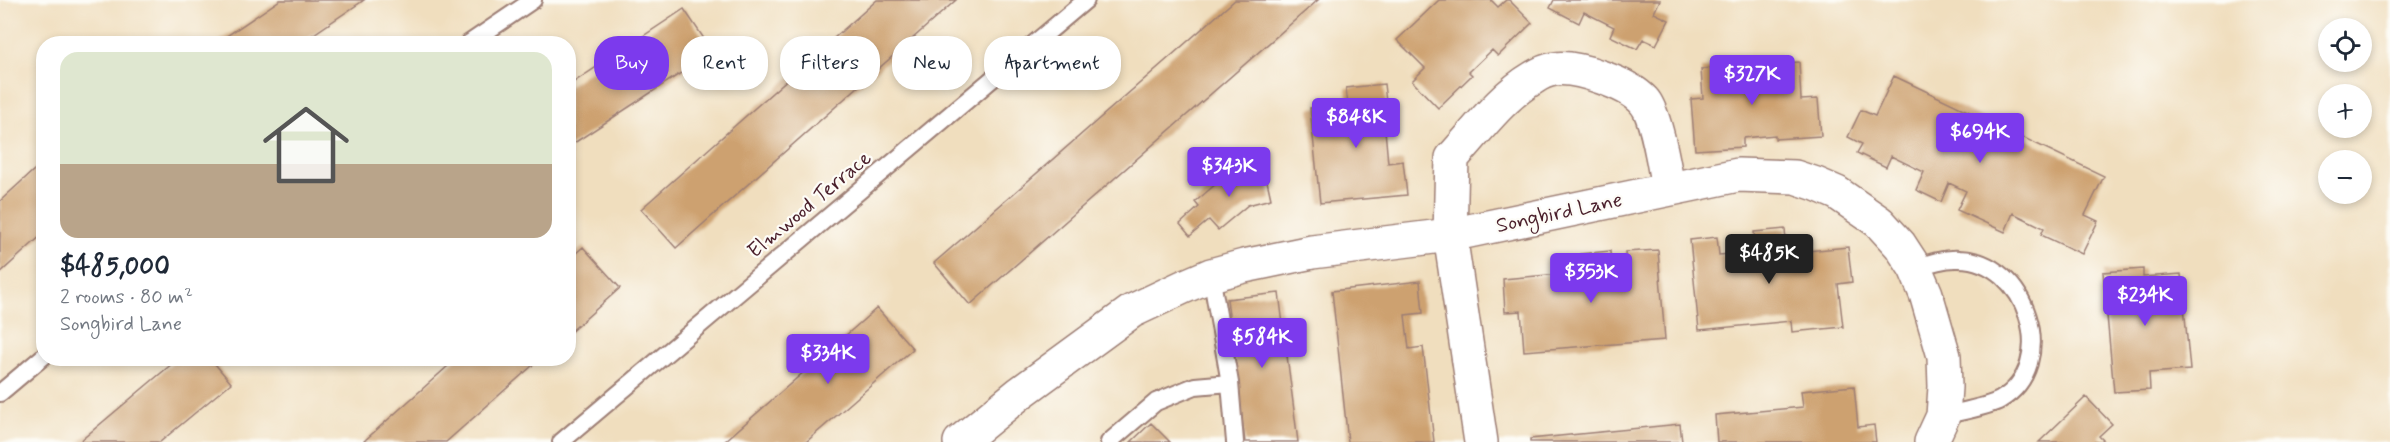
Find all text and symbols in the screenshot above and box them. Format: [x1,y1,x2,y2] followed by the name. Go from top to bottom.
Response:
[2318,18,2372,204] map controls
[2318,18,2372,72] button: locate
[594,36,669,90] chip: Buy
[681,36,768,90] chip: Rent
[780,36,880,90] chip: Filters
[892,36,972,90] chip: New
[984,36,1121,90] chip: Apartment
[1710,55,1794,106] pin: $327K
[1724,61,1780,88] text: $327K
[2318,84,2372,138] button: +
[252,91,360,199] icon: home
[1314,98,1398,149] pin: $848K
[1326,104,1386,131] text: $848K
[1938,113,2022,164] pin: $694K
[1950,119,2010,146] text: $694K
[742,144,878,265] street label: Elmwood Terrace
[1187,147,1271,198] pin: $343K
[2318,150,2372,204] button: −
[1201,153,1257,180] text: $343K
[1494,186,1625,241] street label: Songbird Lane
[1727,234,1811,285] pin: $485K
[1739,240,1799,267] text: $485K
[60,250,170,284] text: $485,000
[1549,253,1633,304] pin: $353K
[1564,259,1618,286] text: $353K
[2103,276,2187,327] pin: $234K
[2117,282,2173,309] text: $234K
[60,284,193,311] text: 2 rooms · 80 m²
[60,311,182,338] text: Songbird Lane
[1220,318,1304,369] pin: $584K
[1232,324,1292,351] text: $584K
[786,334,870,385] pin: $334K
[800,340,856,367] text: $334K

